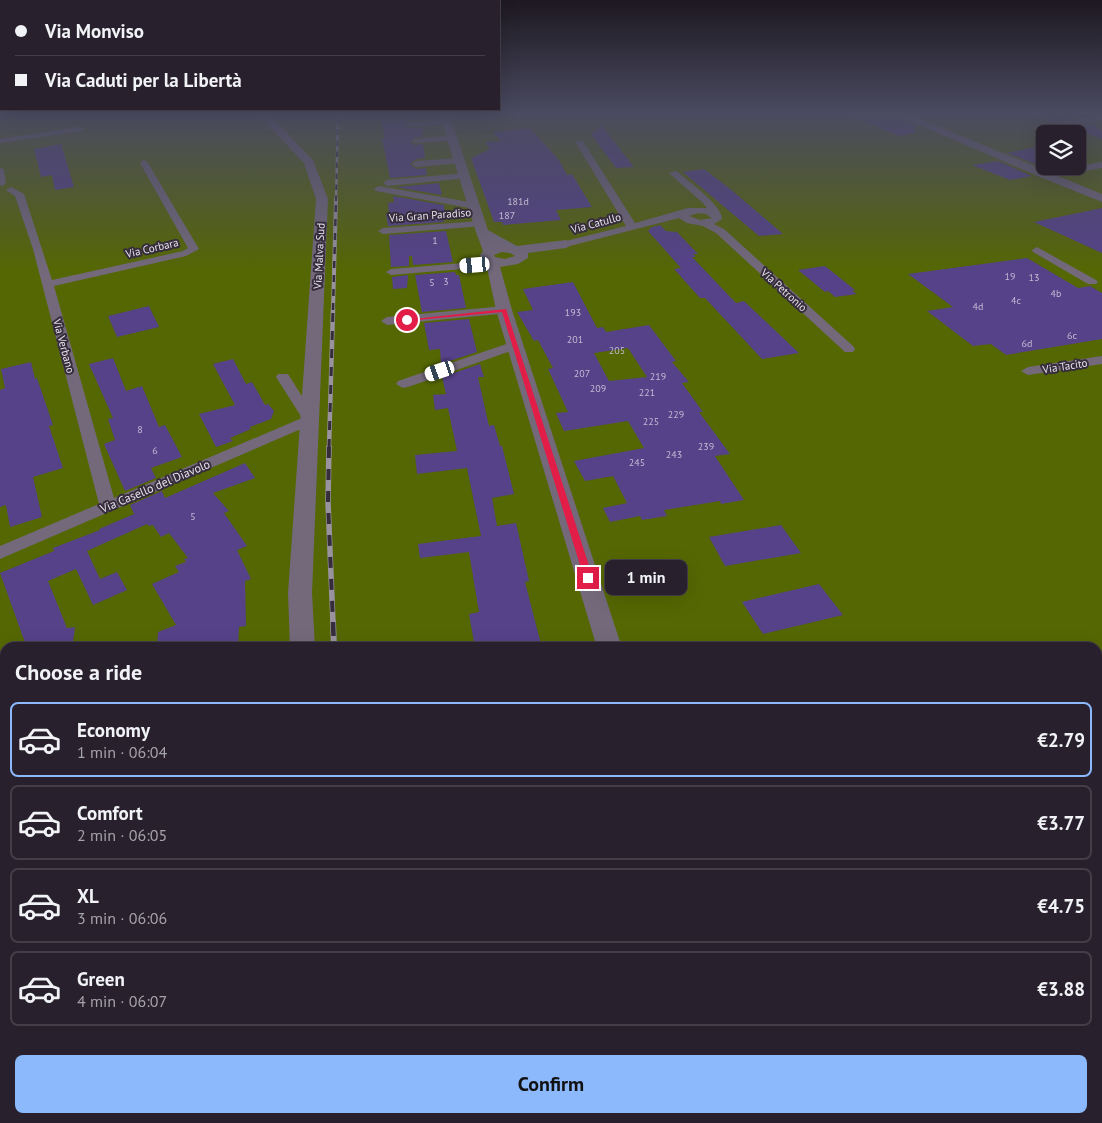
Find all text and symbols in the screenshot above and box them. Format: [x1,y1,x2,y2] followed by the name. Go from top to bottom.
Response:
[45,19,144,43] text: Via Monviso
[45,68,242,92] text: Via Caduti per la Libertà
[1036,125,1086,175] map controls
[1036,125,1086,175] button: layers
[507,195,529,208] house number: 181d
[387,205,472,225] street label: Via Gran Paradiso
[499,209,515,222] house number: 187
[569,210,623,237] street label: Via Catullo
[310,222,328,290] street label: Via Malva Sud
[432,234,438,247] house number: 1
[123,235,180,261] street label: Via Corbara
[459,256,490,274] car
[757,265,810,314] street label: Via Petronio
[1005,270,1015,283] house number: 19
[1029,271,1039,284] house number: 13
[443,275,449,288] house number: 3
[429,276,435,289] house number: 5
[1051,287,1061,300] house number: 4b
[1011,294,1021,307] house number: 4c
[973,300,983,313] house number: 4d
[565,306,581,319] house number: 193
[396,309,418,331] route start
[50,316,78,375] street label: Via Verbano
[1067,329,1077,342] house number: 6c
[567,333,583,346] house number: 201
[1022,337,1032,350] house number: 6d
[609,344,625,357] house number: 205
[1041,356,1088,377] street label: Via Tacito
[423,359,456,383] car
[574,367,590,380] house number: 207
[650,370,666,383] house number: 219
[590,382,606,395] house number: 209
[639,386,655,399] house number: 221
[668,408,684,421] house number: 229
[643,415,659,428] house number: 225
[137,423,143,436] house number: 8
[698,440,714,453] house number: 239
[152,444,158,457] house number: 6
[666,448,682,461] house number: 243
[97,456,212,516] street label: Via Casello del Diavolo
[629,456,645,469] house number: 245
[190,510,196,523] house number: 5
[606,560,688,596] callout: 1 min
[577,567,599,589] route end
[626,567,666,587] text: 1 min
[15,658,142,686] text: Choose a ride
[17,717,62,762] icon: car
[77,718,150,742] text: Economy
[1037,728,1085,752] text: €2.79
[77,742,167,762] text: 1 min · 06:04
[17,800,62,845] icon: car
[77,801,143,825] text: Comfort
[1037,811,1085,835] text: €3.77
[77,825,167,845] text: 2 min · 06:05
[17,883,62,928] icon: car
[77,884,99,908] text: XL
[1037,894,1085,918] text: €4.75
[77,908,167,928] text: 3 min · 06:06
[17,966,62,1011] icon: car
[77,967,125,991] text: Green
[1037,977,1085,1001] text: €3.88
[77,991,167,1011] text: 4 min · 06:07
[15,1055,1087,1113] button: Confirm

